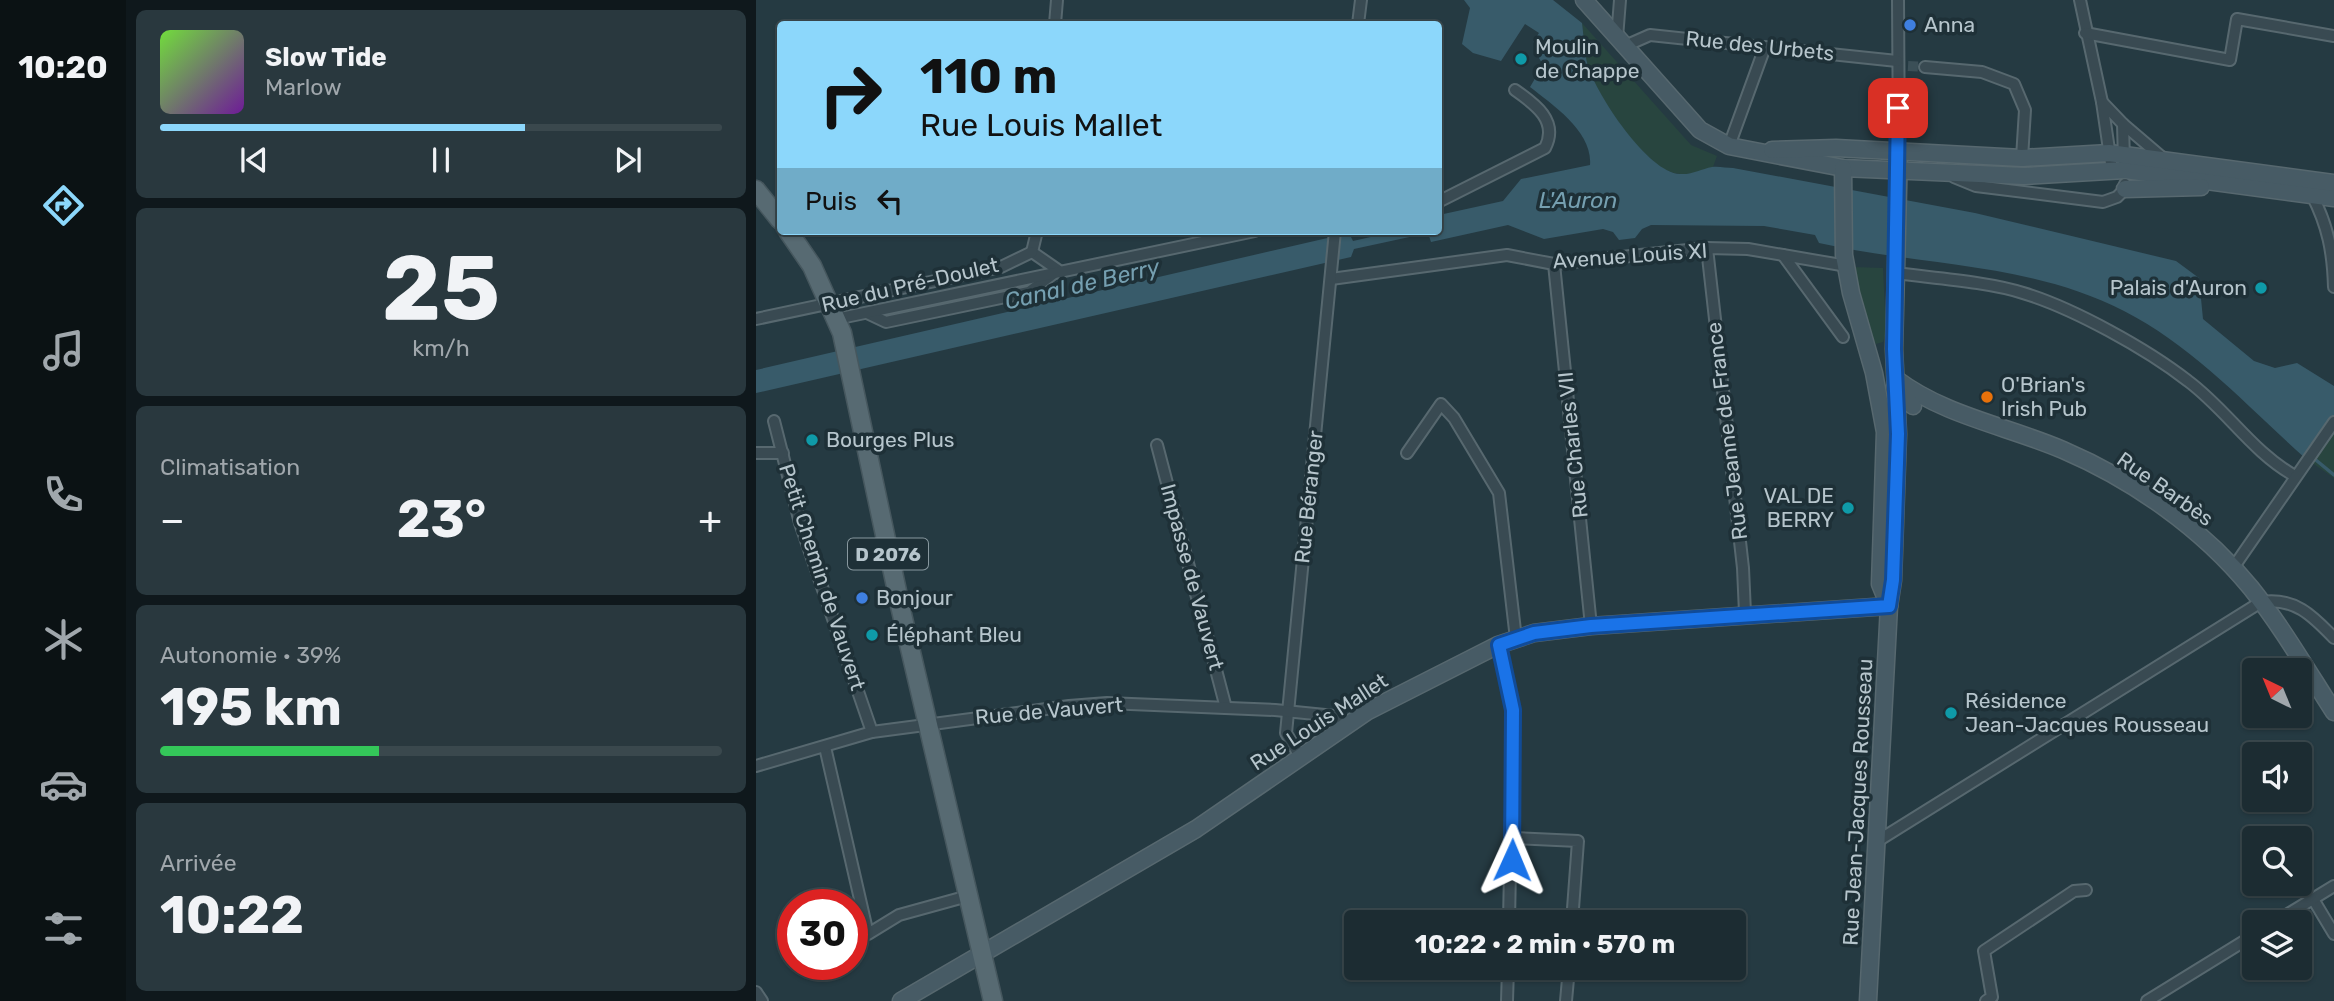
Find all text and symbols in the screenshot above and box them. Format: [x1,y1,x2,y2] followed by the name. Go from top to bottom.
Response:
[1924,12,1975,37] place label: Anna
[1902,17,1918,33] marker: Anna
[1685,25,1836,66] street label: Rue des Urbets
[1535,34,1640,83] place label: Moulin de Chappe
[265,42,387,73] text: Slow Tide
[920,47,1057,105] text: 110 m
[18,48,108,86] text: 10:20
[805,49,896,140] icon: right
[1513,51,1529,67] marker: Moulin de Chappe
[265,73,342,101] text: Marlow
[1868,78,1928,138] pin
[1879,89,1917,127] icon: arrive
[920,106,1162,144] text: Rue Louis Mallet
[235,141,273,179] icon: previous
[422,141,460,179] icon: pause
[609,141,647,179] icon: next
[39,181,88,230] icon: directions
[871,182,909,220] icon: left
[805,186,857,217] text: Puis
[1539,186,1617,214] water label: L'Auron
[382,234,500,342] text: 25
[1552,238,1708,273] street label: Avenue Louis XI
[819,252,1001,317] street label: Rue du Pré-Doulet
[1002,252,1164,315] water label: Canal de Berry
[2110,275,2247,300] place label: Palais d'Auron
[2253,280,2269,296] marker: Palais d'Auron
[1701,321,1752,541] street label: Rue Jeanne de France
[39,326,88,375] icon: music
[412,334,470,362] text: km/h
[1552,371,1593,519] street label: Rue Charles VII
[2001,372,2087,421] place label: O'Brian's Irish Pub
[1979,389,1995,405] marker: O'Brian's Irish Pub
[826,427,955,452] place label: Bourges Plus
[1289,429,1328,565] street label: Rue Béranger
[804,432,820,448] marker: Bourges Plus
[2112,446,2218,531] street label: Rue Barbès
[160,453,300,481] text: Climatisation
[774,460,871,693] street label: Petit Chemin de Vauvert
[39,470,88,519] icon: phone
[1156,481,1229,673] street label: Impasse de Vauvert
[1764,483,1834,532] place label: VAL DE BERRY
[397,488,486,550] text: 23°
[160,497,185,543] text: −
[698,497,722,543] text: +
[1840,500,1856,516] marker: VAL DE BERRY
[848,538,928,569] road number: D 2076
[876,585,953,610] place label: Bonjour
[854,590,870,606] marker: Bonjour
[39,615,88,664] icon: climate
[886,622,1022,647] place label: Éléphant Bleu
[864,627,880,643] marker: Éléphant Bleu
[160,641,341,669] text: Autonomie · 39%
[1837,658,1878,946] street label: Rue Jean-Jacques Rousseau
[2242,658,2312,728] north arrow
[2242,658,2312,980] map controls
[1245,668,1392,775] street label: Rue Louis Mallet
[160,676,342,738] text: 195 km
[1965,688,2209,737] place label: Résidence Jean-Jacques Rousseau
[974,692,1124,729] street label: Rue de Vauvert
[1943,705,1959,721] marker: Résidence Jean-Jacques Rousseau
[2242,742,2312,812] button: sound
[39,760,88,809] icon: car
[1475,823,1549,897] position arrow
[2242,826,2312,896] button: search
[160,849,237,877] text: Arrivée
[160,884,304,946] text: 10:22
[777,889,868,980] speed limit sign: 30
[39,904,88,953] icon: filters
[2242,910,2312,980] button: layers
[1415,929,1675,960] text: 10:22 · 2 min · 570 m

